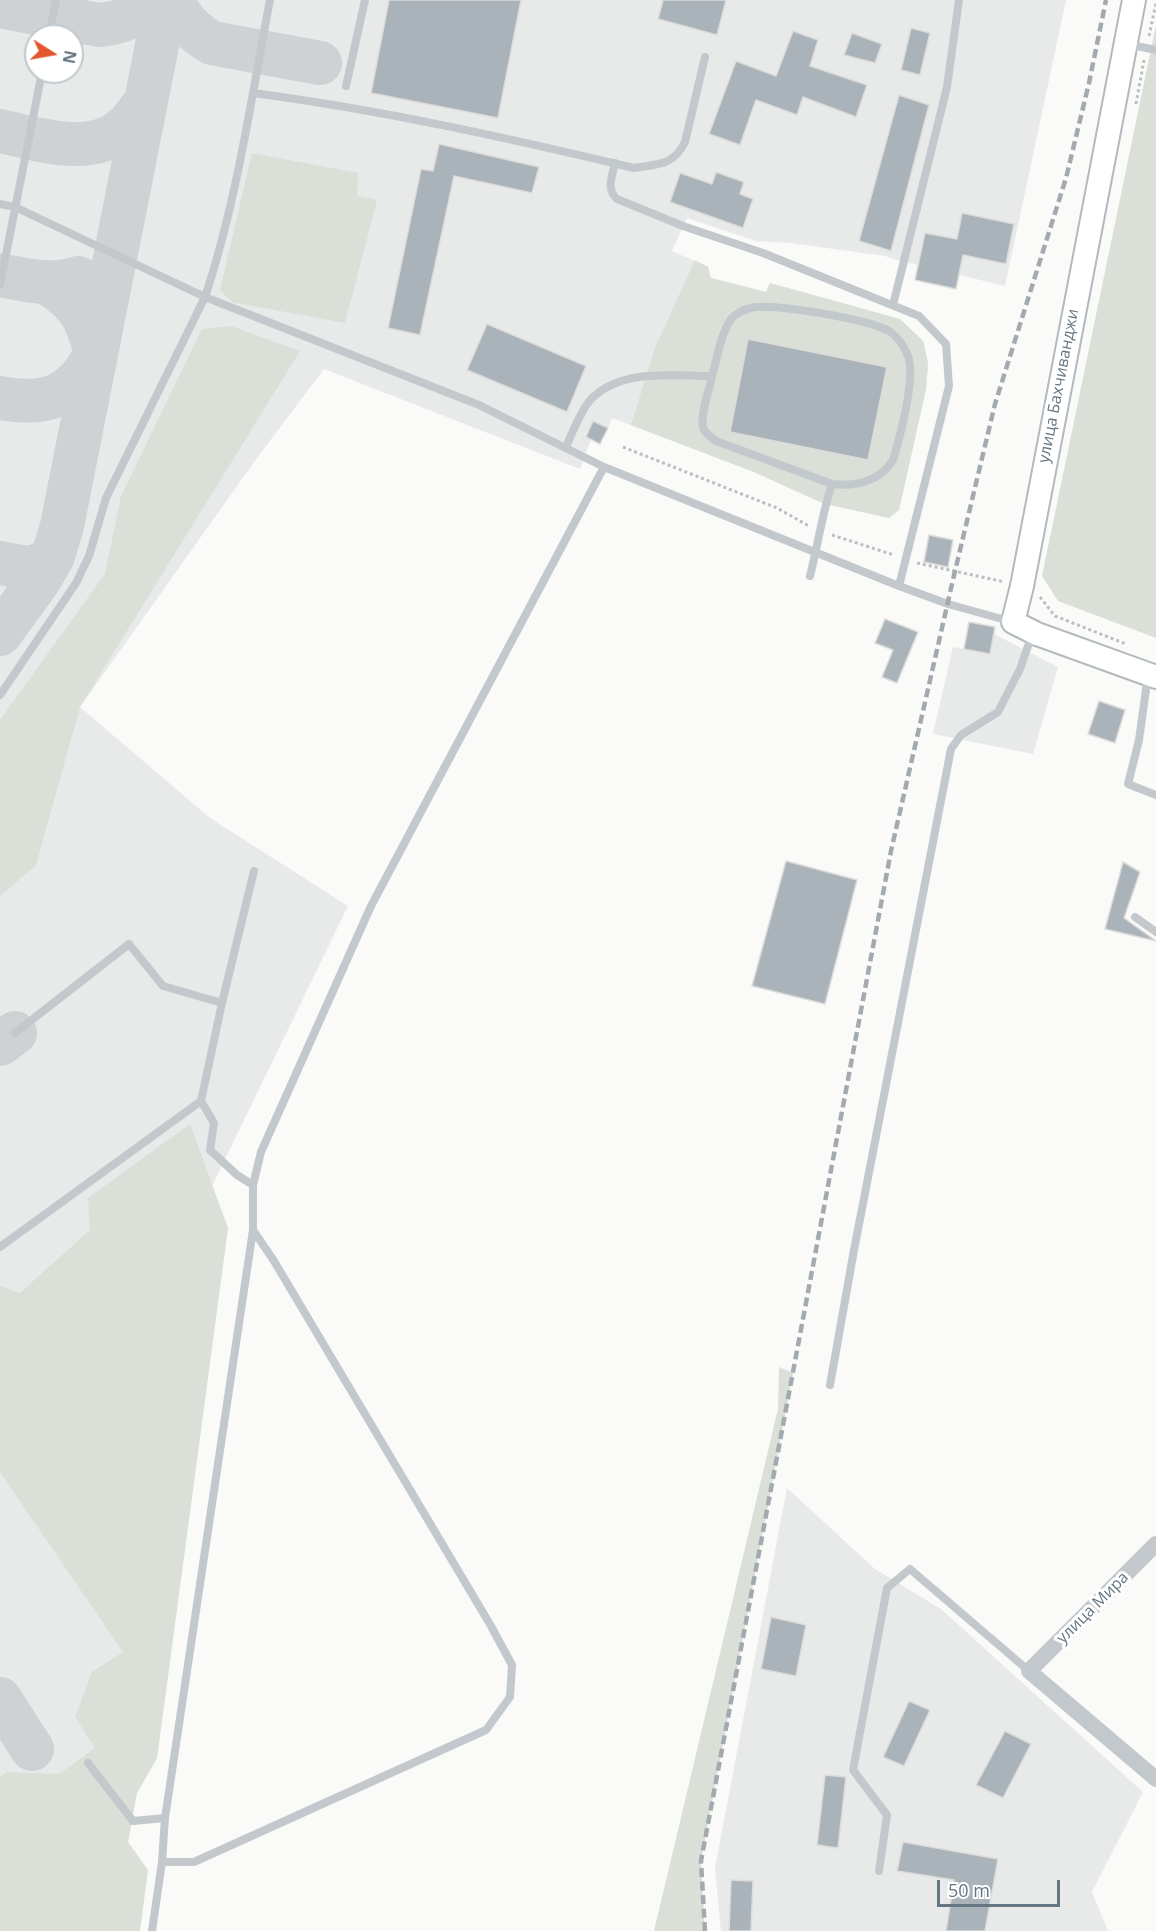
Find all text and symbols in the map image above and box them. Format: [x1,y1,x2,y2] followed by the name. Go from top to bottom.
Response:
[24,24,84,84] north arrow
[58,49,82,66] text: N
[1035,307,1083,465] street label: улица Бахчиванджи
[1053,1568,1133,1648] street label: улица Мира
[940,1868,1063,1906] scale bar
[948,1878,990,1902] text: 50 m

